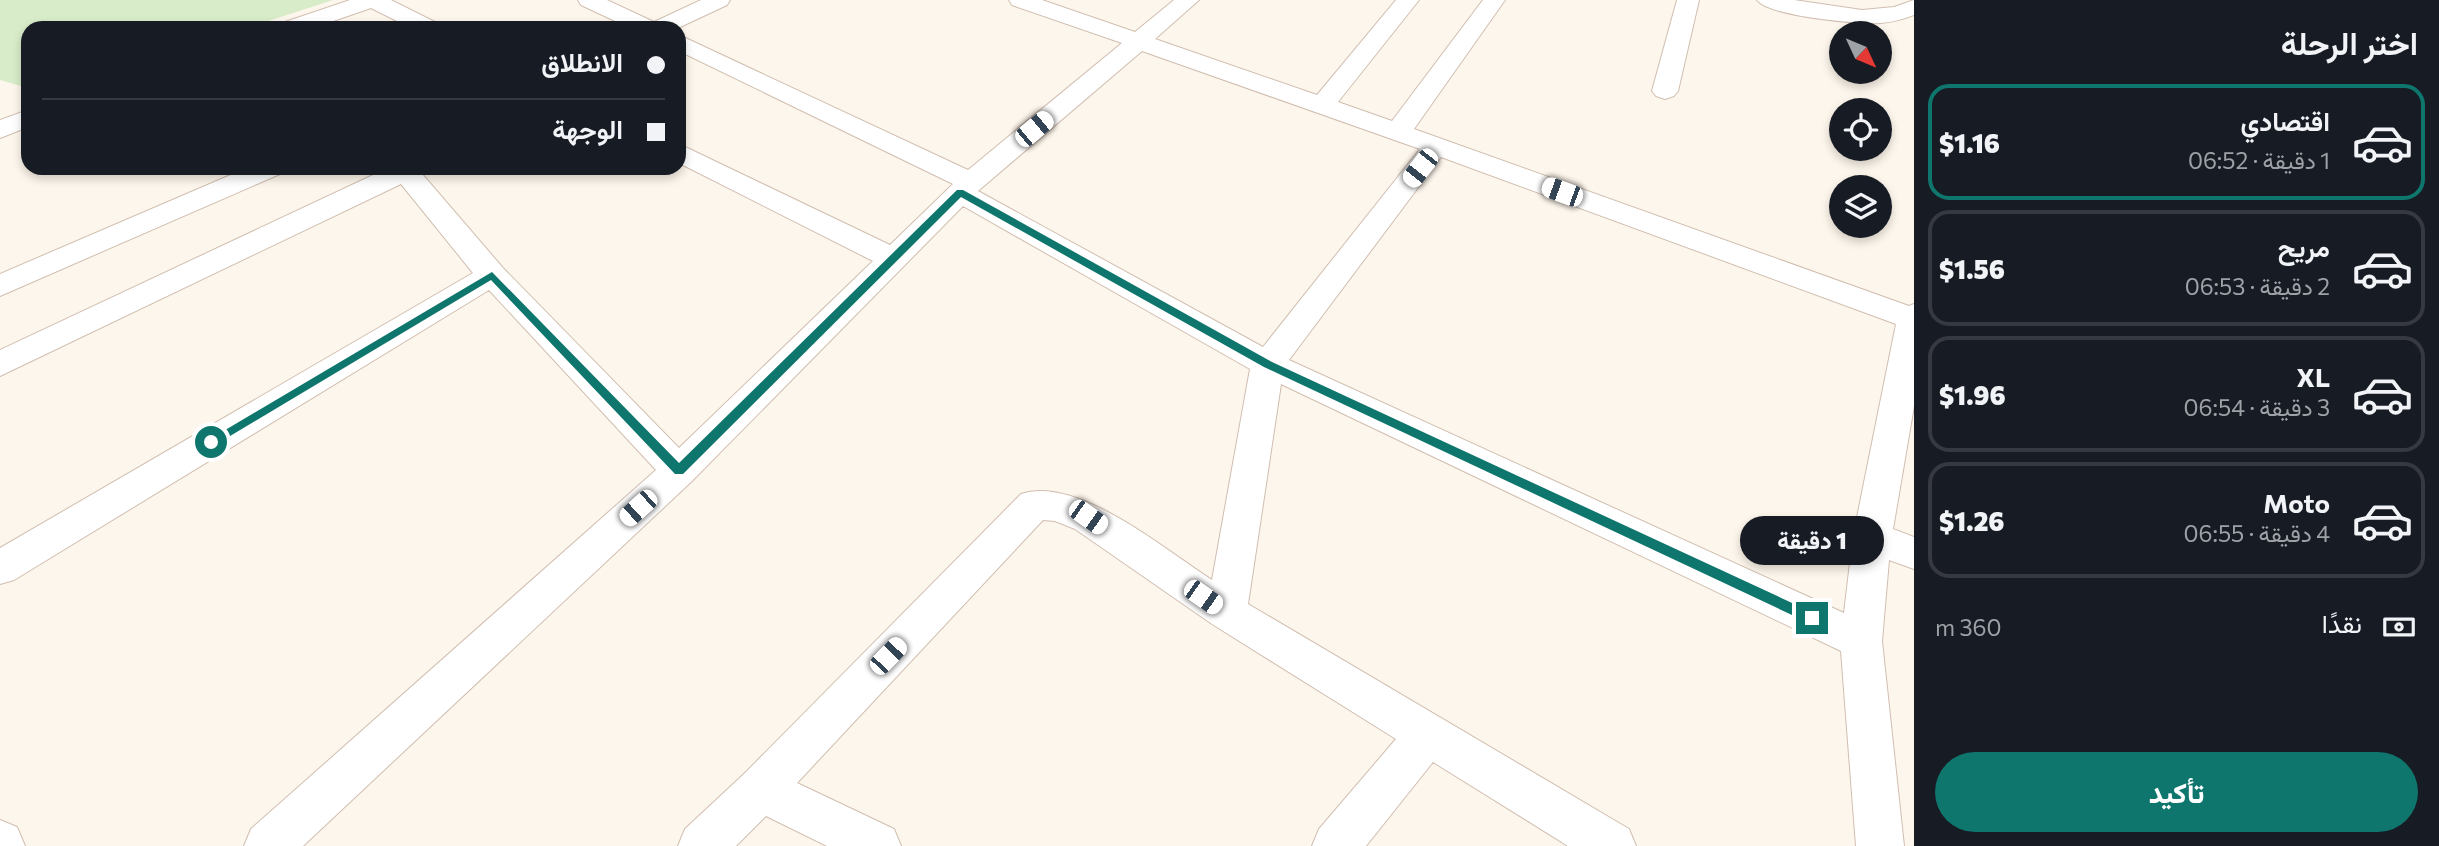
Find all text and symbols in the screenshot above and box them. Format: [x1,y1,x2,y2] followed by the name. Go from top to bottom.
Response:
[1829,21,1892,84] north arrow
[1829,21,1892,238] map controls
[2281,22,2418,62] text: اختر الرحلة
[541,46,623,77] text: الانطلاق
[1829,98,1892,161] button: locate
[2241,105,2330,136] text: اقتصادي
[1012,107,1057,151] car
[2351,111,2414,174] icon: car
[552,113,623,144] text: الوجهة
[1939,127,2000,158] text: $1.16
[1399,145,1442,191] car
[2188,146,2330,174] text: 1 دقيقة · 06:52
[1539,175,1586,209] car
[1829,175,1892,238] button: layers
[2278,231,2330,262] text: مريح
[2351,237,2414,300] icon: car
[1939,253,2005,284] text: $1.56
[2185,272,2330,300] text: 2 دقيقة · 06:53
[2296,361,2330,392] text: XL
[2351,363,2414,426] icon: car
[1939,379,2006,410] text: $1.96
[2184,393,2330,421] text: 3 دقيقة · 06:54
[195,426,227,458] route start
[616,486,661,530] car
[2263,487,2330,518] text: Moto
[2351,489,2414,552] icon: car
[1065,496,1112,538] car
[1939,505,2005,536] text: $1.26
[1740,516,1884,566] callout: 1 دقيقة
[2183,519,2330,547] text: 4 دقيقة · 06:55
[1777,526,1847,554] text: 1 دقيقة
[1180,576,1227,618] car
[1796,602,1828,634] route end
[2322,607,2362,638] text: نقدًا
[2380,608,2418,646] icon: cash
[1935,613,2002,641] text: 360 m
[866,634,911,678] car
[1935,752,2418,832] button: تأكيد

